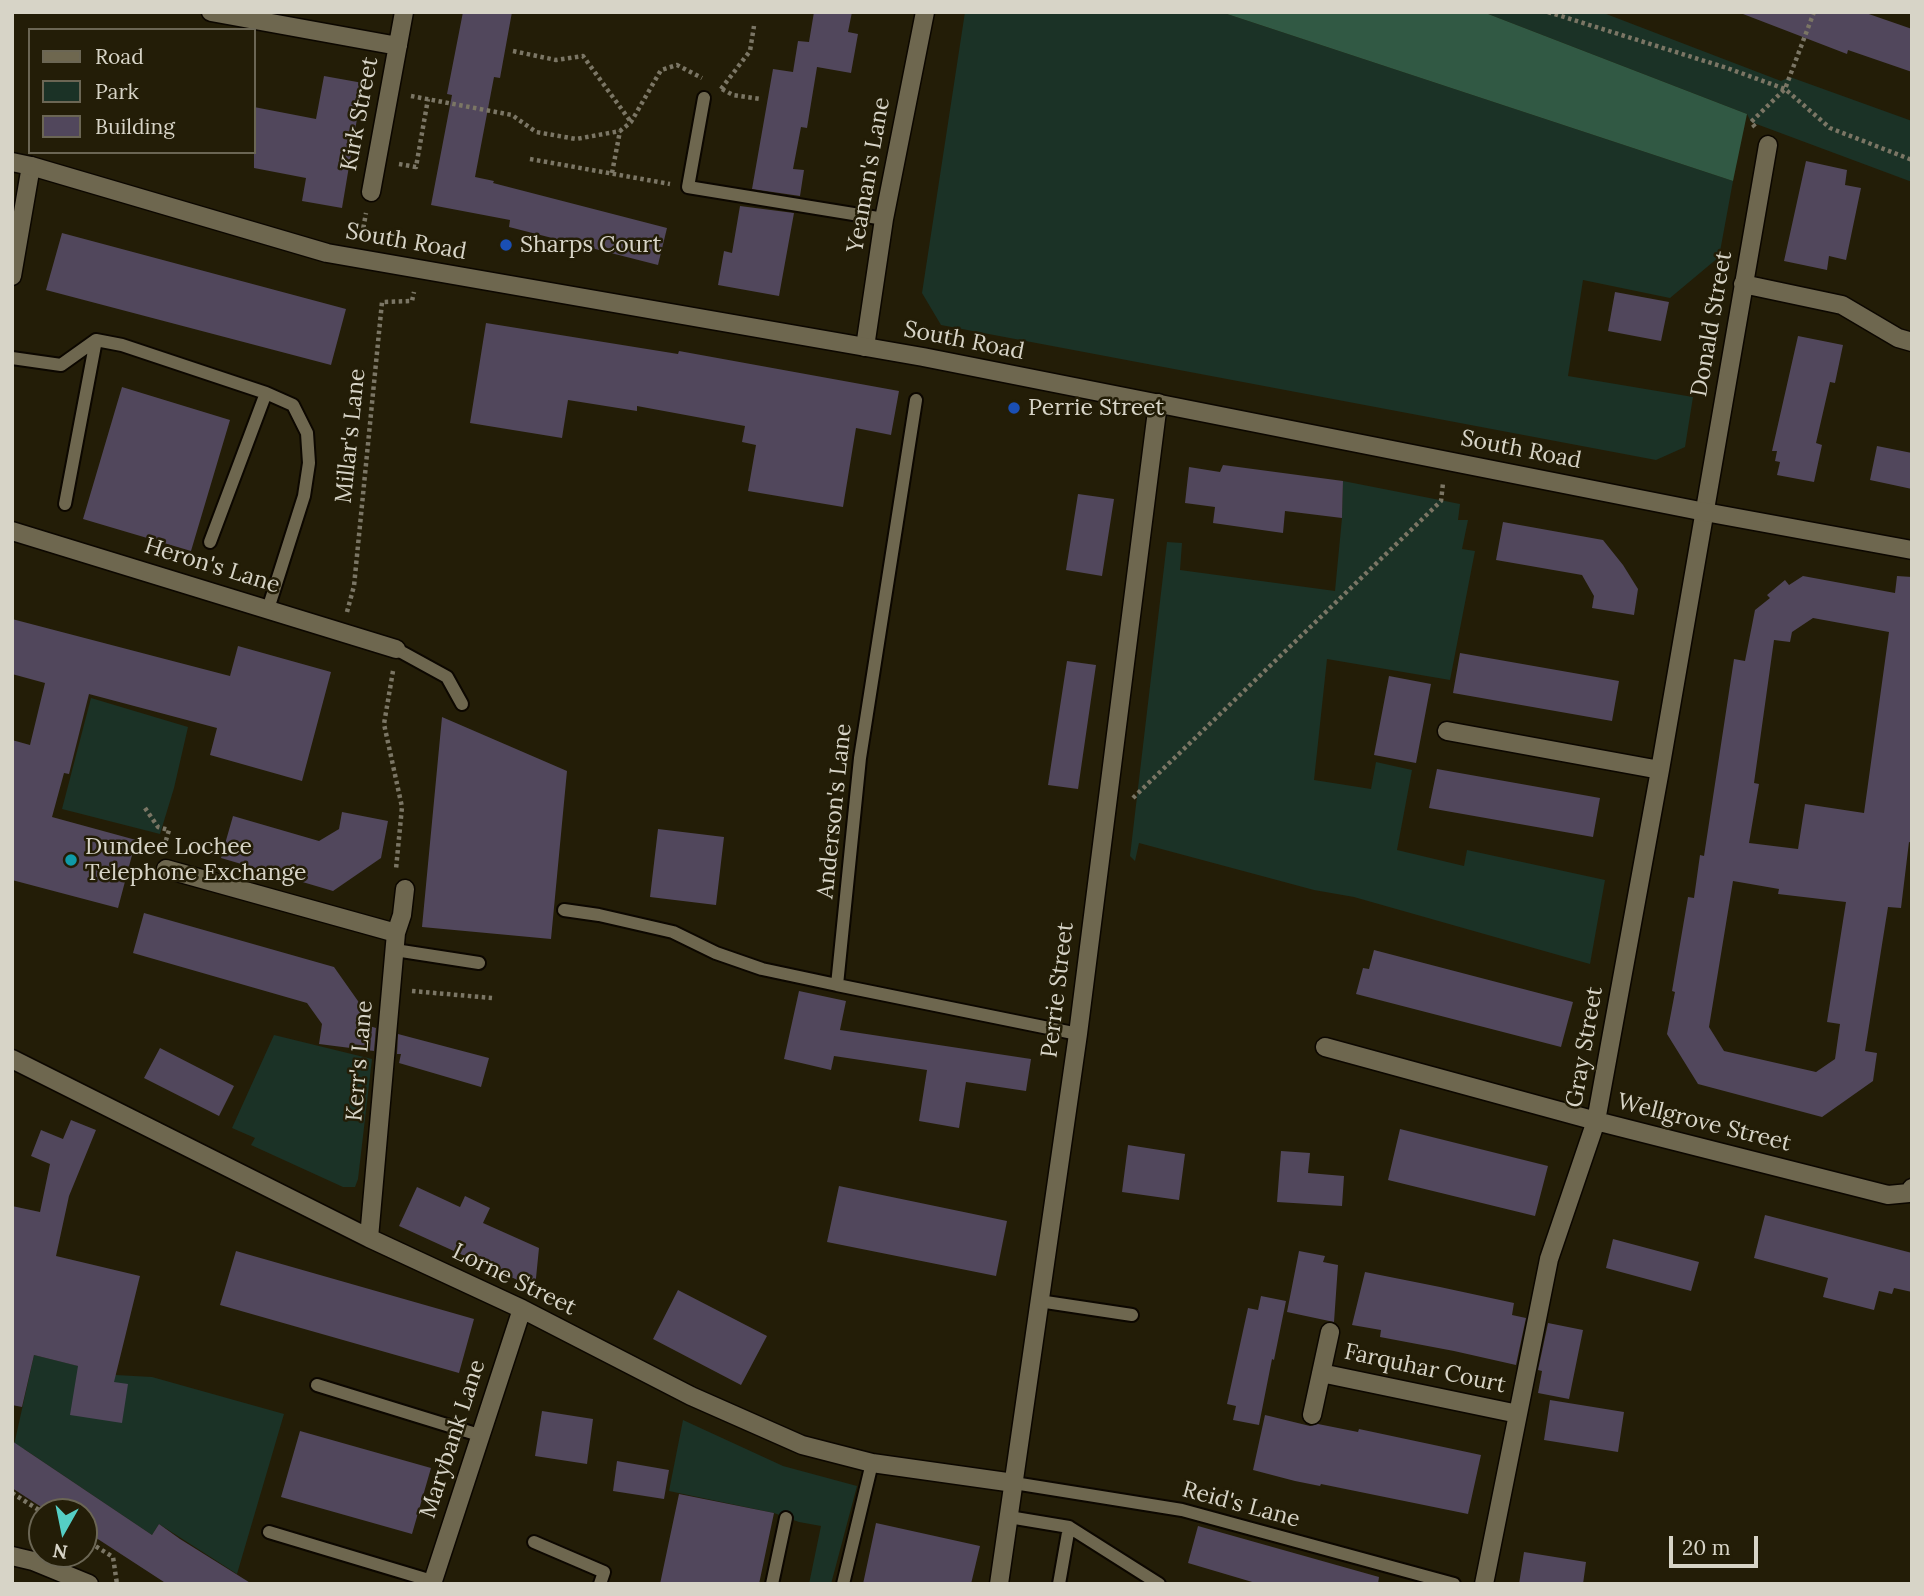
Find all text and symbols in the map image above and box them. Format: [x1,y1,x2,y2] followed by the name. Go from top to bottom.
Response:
[28,28,256,154] legend
[95,43,144,70] text: Road
[335,55,385,173] street label: Kirk Street
[95,78,139,105] text: Park
[842,95,896,255] street label: Yeaman's Lane
[95,113,175,140] text: Building
[343,218,469,266] street label: South Road
[520,231,661,259] place label: Sharps Court
[498,237,514,253] marker: Sharps Court
[1686,249,1738,399] street label: Donald Street
[901,316,1027,366] street label: South Road
[330,367,372,505] street label: Millar's Lane
[1028,394,1164,422] place label: Perrie Street
[1006,400,1022,416] marker: Perrie Street
[1458,425,1584,475] street label: South Road
[141,532,283,600] street label: Heron's Lane
[812,722,858,900] street label: Anderson's Lane
[85,833,307,887] place label: Dundee Lochee Telephone Exchange
[63,852,79,868] marker: Dundee Lochee Telephone Exchange
[1036,921,1080,1059] street label: Perrie Street
[1561,984,1609,1110] street label: Gray Street
[341,999,379,1123] street label: Kerr's Lane
[1614,1088,1794,1158] street label: Wellgrove Street
[448,1238,580,1322] street label: Lorne Street
[1342,1338,1508,1400] street label: Farquhar Court
[414,1356,492,1522] street label: Marybank Lane
[1179,1476,1303,1534] street label: Reid's Lane
[28,1498,98,1568] north arrow
[1672,1522,1761,1566] scale bar
[1682,1534,1731,1561] text: 20 m
[51,1539,69,1565] text: N

